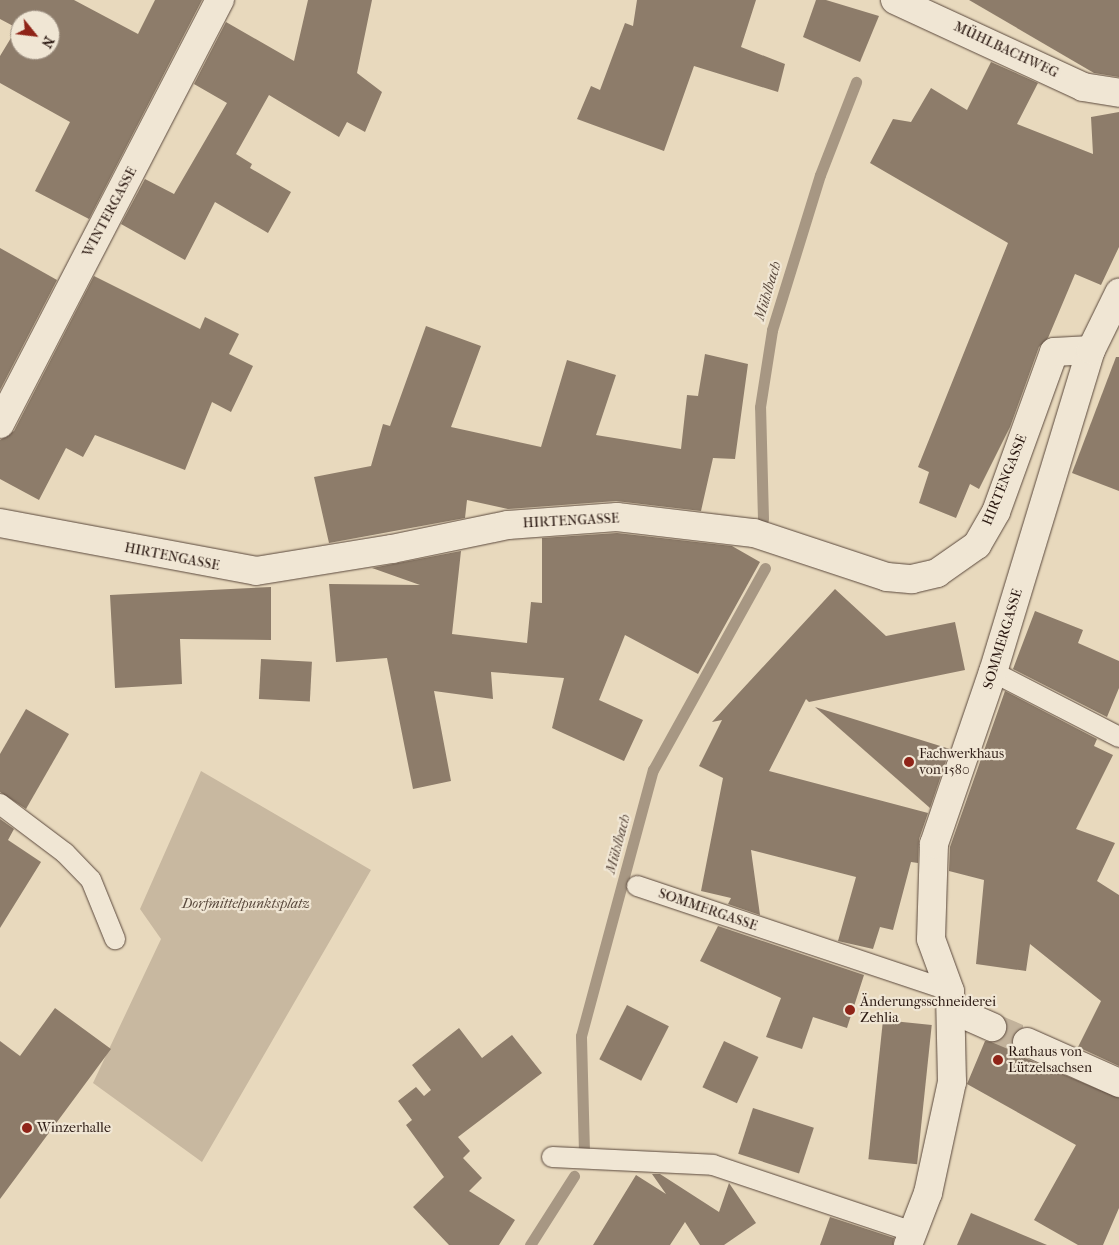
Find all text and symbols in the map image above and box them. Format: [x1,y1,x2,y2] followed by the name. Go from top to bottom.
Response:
[10,10,60,60] north arrow
[951,18,1061,82] street label: MÜHLBACHWEG
[38,33,58,51] text: N
[79,164,141,260] street label: WINTERGASSE
[751,259,785,323] water label: Mühlbach
[979,432,1031,528] street label: HIRTENGASSE
[522,510,620,532] street label: HIRTENGASSE
[123,540,221,574] street label: HIRTENGASSE
[980,587,1026,691] street label: SOMMERGASSE
[919,746,1004,779] place label: Fachwerkhaus von 1580
[903,756,915,768] marker: Fachwerkhaus von 1580
[601,812,635,876] water label: Mühlbach
[656,885,760,935] street label: SOMMERGASSE
[182,896,310,912] park label: Dorfmittelpunktsplatz
[860,994,996,1026] place label: Änderungsschneiderei Zehlia
[844,1004,856,1016] marker: Änderungsschneiderei Zehlia
[1008,1044,1092,1076] place label: Rathaus von Lützelsachsen
[992,1054,1004,1066] marker: Rathaus von Lützelsachsen
[37,1120,111,1136] place label: Winzerhalle
[21,1122,33,1134] marker: Winzerhalle

